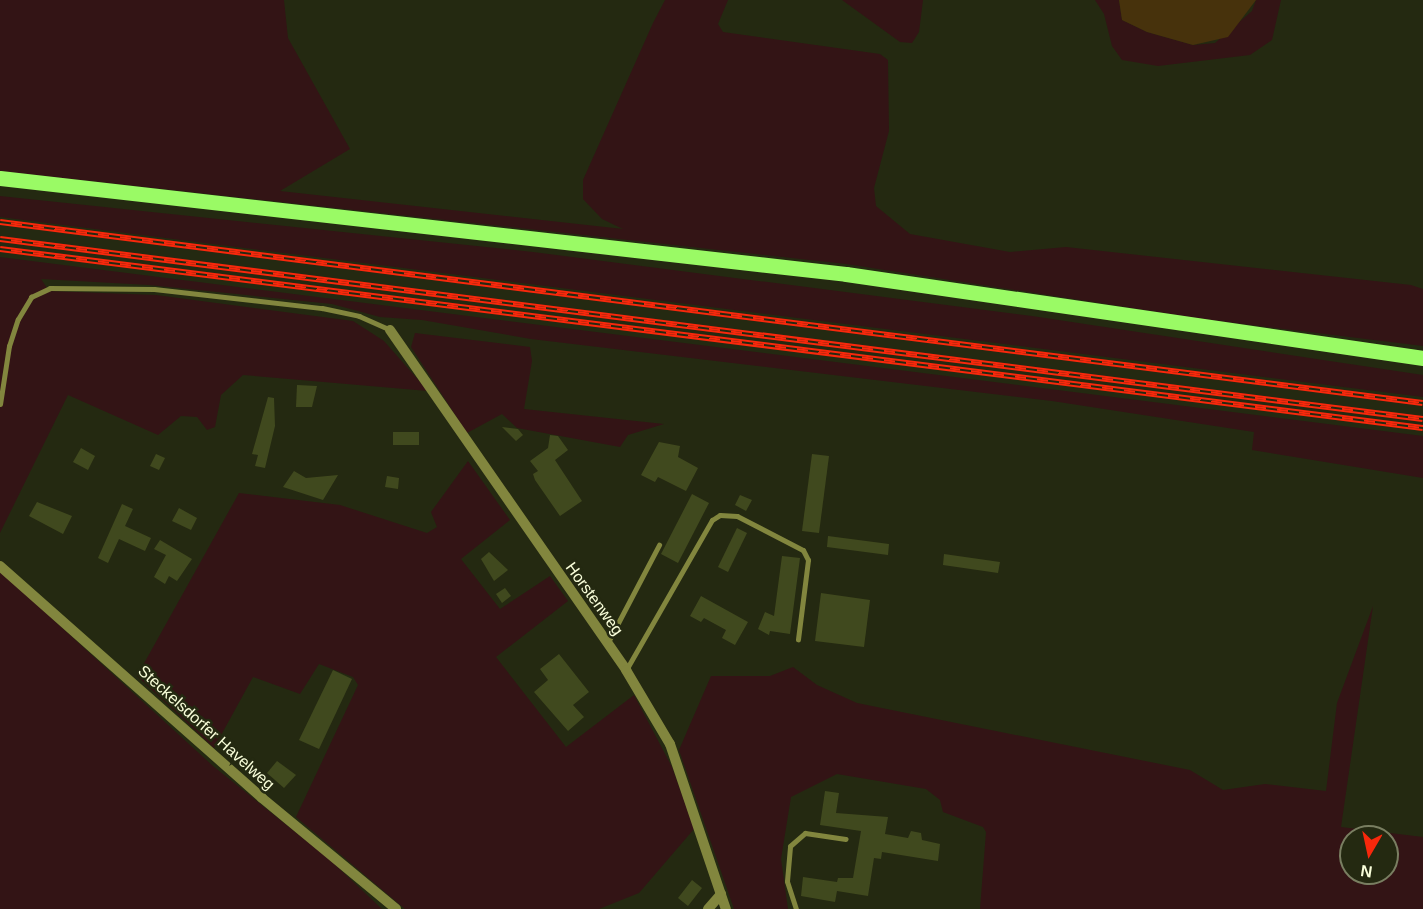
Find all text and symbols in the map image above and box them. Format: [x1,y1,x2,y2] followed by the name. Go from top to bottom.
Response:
[561,559,627,639] street label: Horstenweg
[134,662,278,794] street label: Steckelsdorfer Havelweg
[1339,825,1399,885] north arrow
[1359,862,1373,881] text: N

